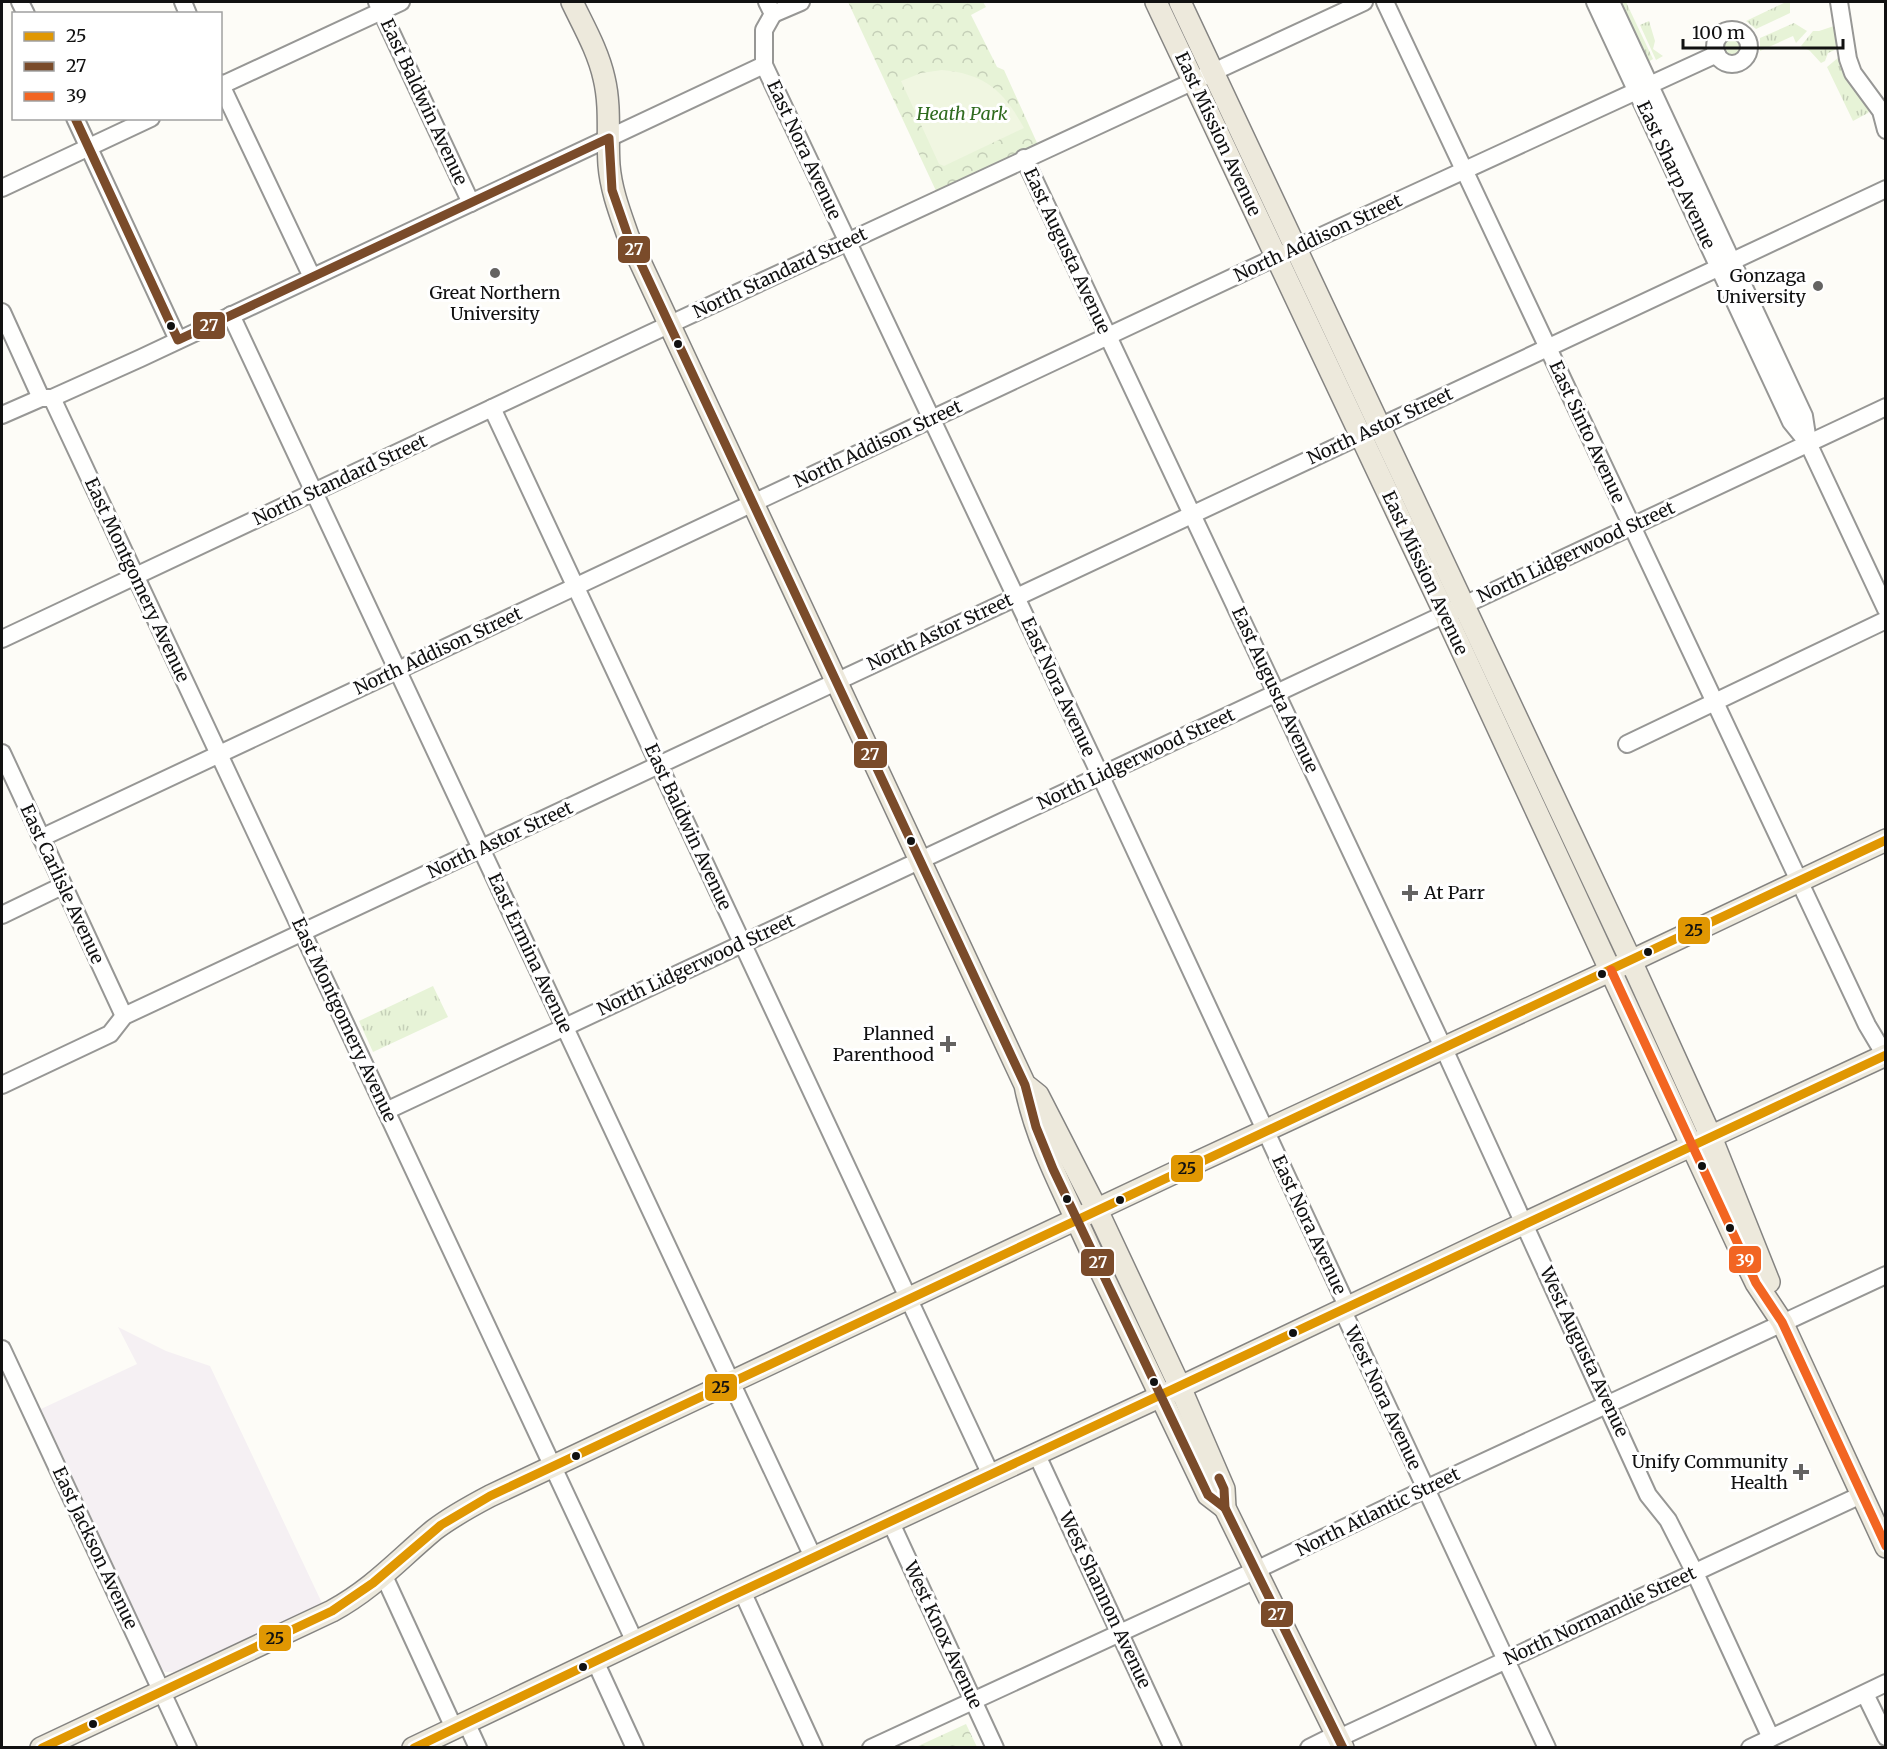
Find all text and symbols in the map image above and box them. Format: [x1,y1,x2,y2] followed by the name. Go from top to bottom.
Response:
[12,12,222,120] legend
[1683,12,1844,50] scale bar
[376,15,473,189] street label: East Baldwin Avenue
[1692,21,1745,44] text: 100 m
[66,24,87,47] text: 25
[1170,48,1267,220] street label: East Mission Avenue
[66,54,86,77] text: 27
[762,76,847,223] street label: East Nora Avenue
[66,84,87,107] text: 39
[1632,97,1721,252] street label: East Sharp Avenue
[915,102,1008,125] park label: Heath Park
[1019,164,1116,337] street label: East Augusta Avenue
[1230,189,1405,287] street label: North Addison Street
[689,222,871,323] street label: North Standard Street
[617,235,651,264] line badge: 27
[625,239,644,259] text: 27
[1716,264,1807,308] place label: Gonzaga University
[488,266,502,280] marker: Great Northern University
[1811,279,1825,293] marker: Gonzaga University
[429,281,561,325] place label: Great Northern University
[192,311,226,340] line badge: 27
[200,315,219,335] text: 27
[165,320,177,332] unlabelled marker
[672,338,684,350] unlabelled marker
[1544,357,1630,507] street label: East Sinto Avenue
[1303,382,1456,469] street label: North Astor Street
[790,395,965,493] street label: North Addison Street
[249,429,431,530] street label: North Standard Street
[80,474,195,686] street label: East Montgomery Avenue
[1377,487,1474,659] street label: East Mission Avenue
[1473,496,1678,607] street label: North Lidgerwood Street
[863,588,1016,675] street label: North Astor Street
[350,602,525,700] street label: North Addison Street
[1227,603,1324,776] street label: East Augusta Avenue
[1016,613,1101,760] street label: East Nora Avenue
[1033,703,1238,814] street label: North Lidgerwood Street
[640,740,737,914] street label: East Baldwin Avenue
[853,740,888,769] line badge: 27
[861,744,880,764] text: 27
[423,796,576,883] street label: North Astor Street
[15,800,110,967] street label: East Carlisle Avenue
[905,835,917,847] unlabelled marker
[483,869,578,1037] street label: East Ermina Avenue
[1423,881,1485,904] place label: At Parr
[1401,884,1419,902] marker: At Parr
[593,909,798,1020] street label: North Lidgerwood Street
[287,914,402,1126] street label: East Montgomery Avenue
[1677,916,1711,945] line badge: 25
[1685,920,1703,940] text: 25
[1642,946,1654,958] unlabelled marker
[1596,968,1608,980] unlabelled marker
[833,1022,934,1066] place label: Planned Parenthood
[939,1035,957,1053] marker: Planned Parenthood
[1267,1151,1352,1298] street label: East Nora Avenue
[1170,1154,1204,1183] line badge: 25
[1178,1158,1196,1178] text: 25
[1696,1160,1708,1172] unlabelled marker
[1061,1193,1073,1205] unlabelled marker
[1114,1194,1126,1206] unlabelled marker
[1724,1222,1736,1234] unlabelled marker
[1728,1245,1762,1274] line badge: 39
[1080,1248,1115,1277] line badge: 27
[1736,1250,1754,1270] text: 39
[1089,1252,1108,1272] text: 27
[1534,1262,1634,1441] street label: West Augusta Avenue
[1340,1321,1427,1473] street label: West Nora Avenue
[1287,1327,1299,1339] unlabelled marker
[704,1373,738,1402] line badge: 25
[1148,1376,1160,1388] unlabelled marker
[712,1377,730,1397] text: 25
[570,1450,582,1462] unlabelled marker
[1632,1450,1789,1494] place label: Unify Community Health
[1292,1462,1463,1561] street label: North Atlantic Street
[48,1463,143,1633] street label: East Jackson Avenue
[1792,1463,1810,1481] marker: Unify Community Health
[1054,1507,1157,1692] street label: West Shannon Avenue
[899,1557,988,1712] street label: West Knox Avenue
[1500,1561,1699,1670] street label: North Normandie Street
[1260,1600,1294,1628] line badge: 27
[1268,1604,1287,1624] text: 27
[258,1624,292,1652] line badge: 25
[266,1628,284,1648] text: 25
[577,1661,589,1673] unlabelled marker
[87,1718,99,1730] unlabelled marker

